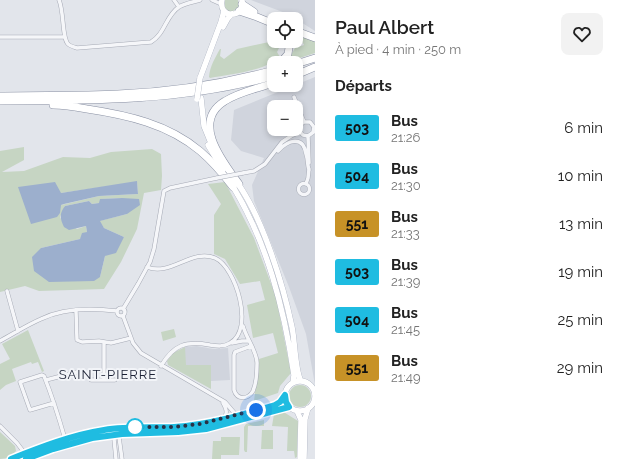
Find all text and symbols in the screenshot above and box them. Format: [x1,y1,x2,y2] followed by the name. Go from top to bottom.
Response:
[267,12,303,136] map controls
[267,12,303,48] button: locate
[561,13,603,55] button: heart
[335,16,434,38] text: Paul Albert
[335,42,461,57] text: À pied · 4 min · 250 m
[267,56,303,92] button: +
[335,77,392,95] text: Départs
[267,100,303,136] button: −
[391,112,418,130] text: Bus
[564,119,603,137] text: 6 min
[345,120,369,136] text: 503
[391,130,420,145] text: 21:26
[391,160,418,178] text: Bus
[558,167,603,185] text: 10 min
[345,168,369,184] text: 504
[391,178,421,193] text: 21:30
[391,208,418,226] text: Bus
[559,215,603,233] text: 13 min
[346,216,368,232] text: 551
[391,226,420,241] text: 21:33
[391,256,418,274] text: Bus
[558,263,603,281] text: 19 min
[345,264,369,280] text: 503
[391,274,420,289] text: 21:39
[391,304,418,322] text: Bus
[557,311,603,329] text: 25 min
[345,312,369,328] text: 504
[391,322,420,337] text: 21:45
[391,352,418,370] text: Bus
[557,359,603,377] text: 29 min
[346,360,368,376] text: 551
[59,367,157,382] district label: SAINT-PIERRE
[391,370,421,385] text: 21:49
[246,400,266,420] your location
[126,418,144,436] unlabelled marker

